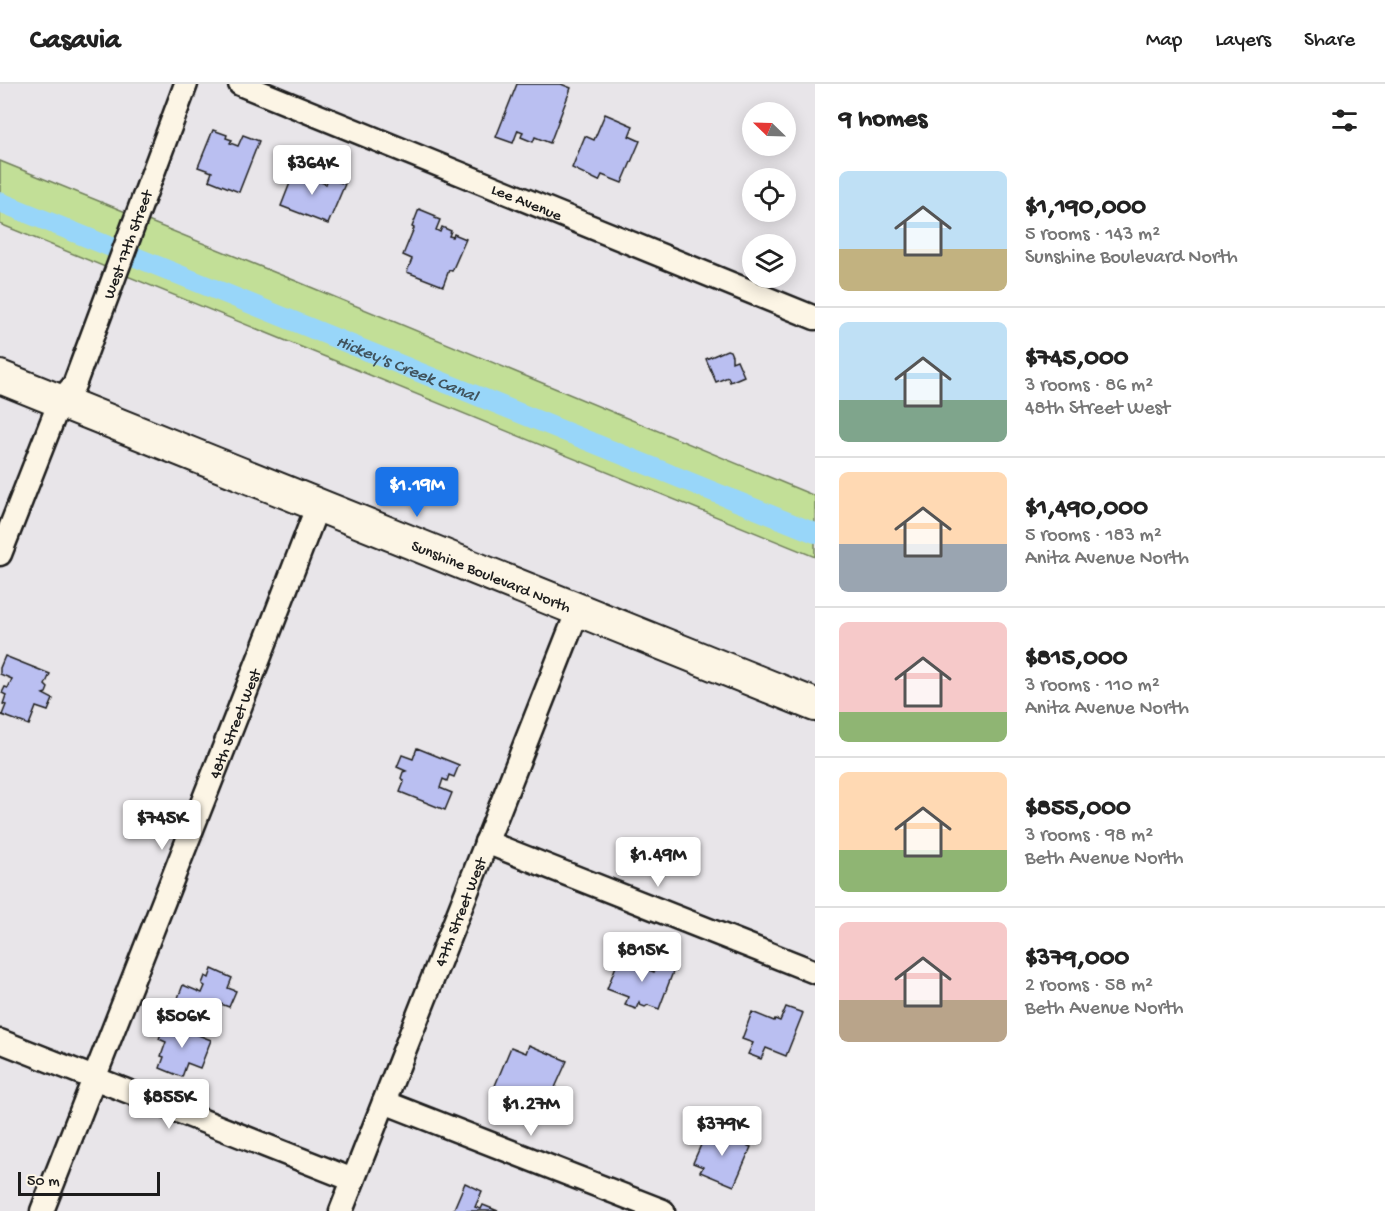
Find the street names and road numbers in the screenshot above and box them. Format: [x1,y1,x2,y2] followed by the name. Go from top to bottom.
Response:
[488,181,565,227] street label: Lee Avenue
[101,187,159,302] street label: West 17th Street
[408,538,573,619] street label: Sunshine Boulevard North
[207,666,267,782] street label: 48th Street West
[432,854,493,970] street label: 47th Street West

